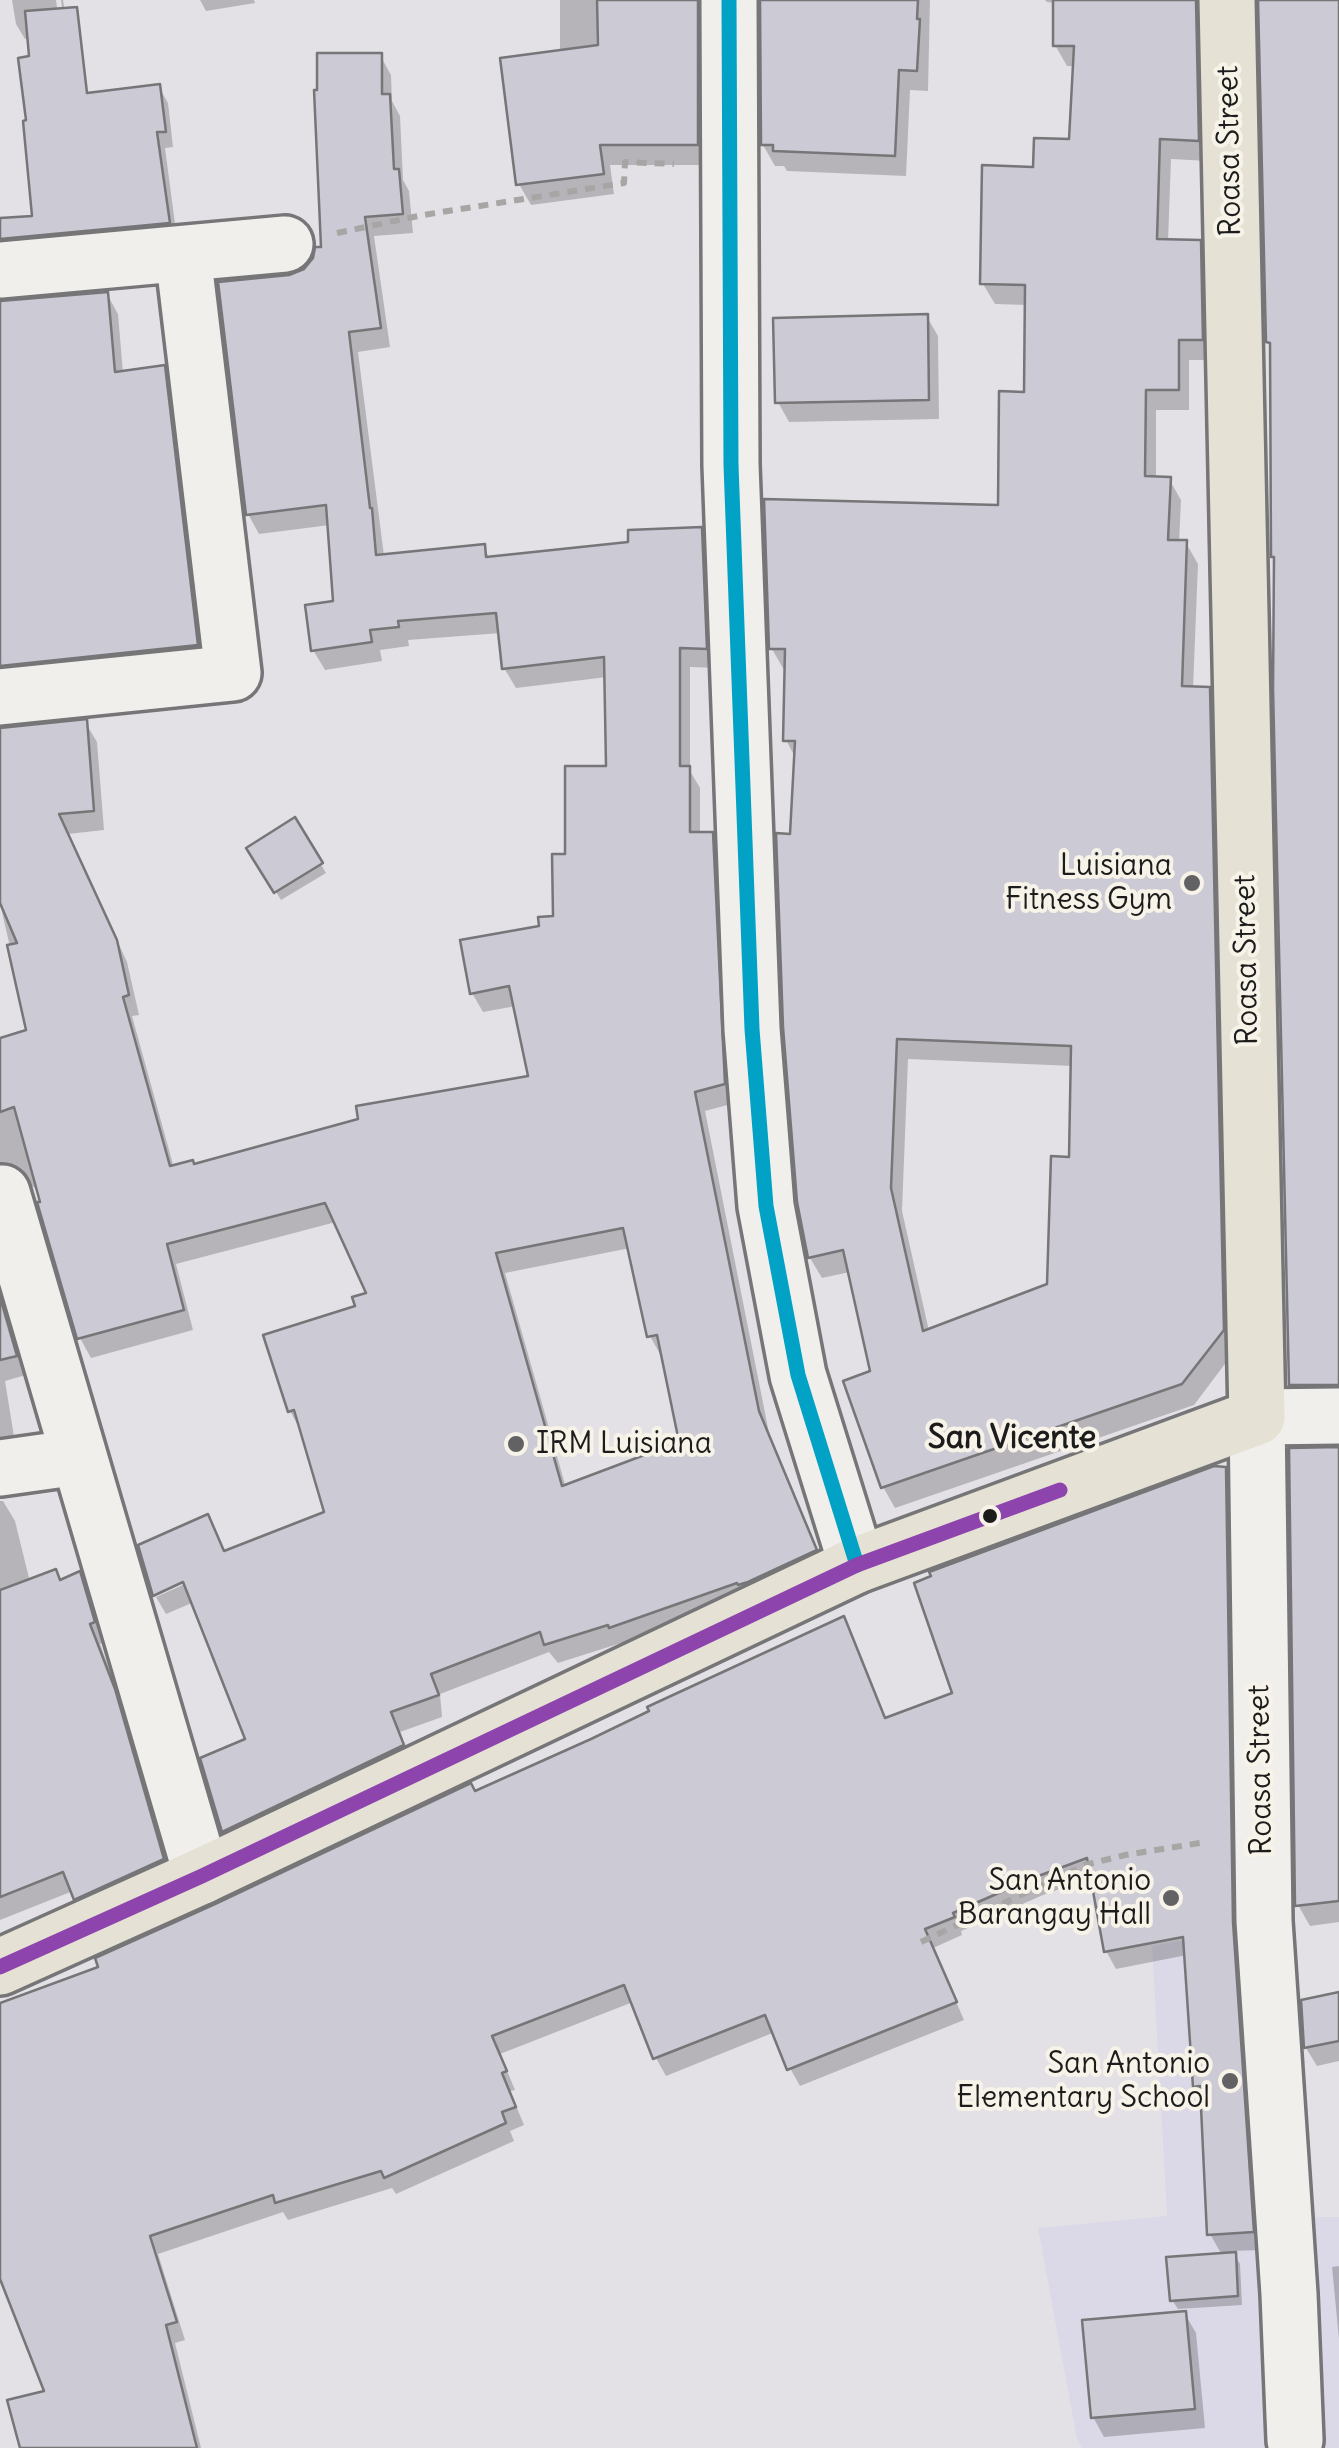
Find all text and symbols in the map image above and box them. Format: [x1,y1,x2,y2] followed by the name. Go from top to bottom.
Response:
[1211,65,1249,237] street label: Roasa Street
[1005,848,1172,918] place label: Luisiana Fitness Gym
[1181,872,1203,894] marker: Luisiana Fitness Gym
[1228,874,1266,1046] street label: Roasa Street
[928,1420,1096,1458] district label: San Vicente
[536,1426,712,1462] place label: IRM Luisiana
[505,1433,527,1455] marker: IRM Luisiana
[980,1506,1000,1526] unlabelled marker
[1242,1684,1280,1856] street label: Roasa Street
[958,1863,1151,1934] place label: San Antonio Barangay Hall
[1160,1887,1182,1909] marker: San Antonio Barangay Hall
[957,2046,1210,2116] place label: San Antonio Elementary School
[1219,2070,1241,2092] marker: San Antonio Elementary School

